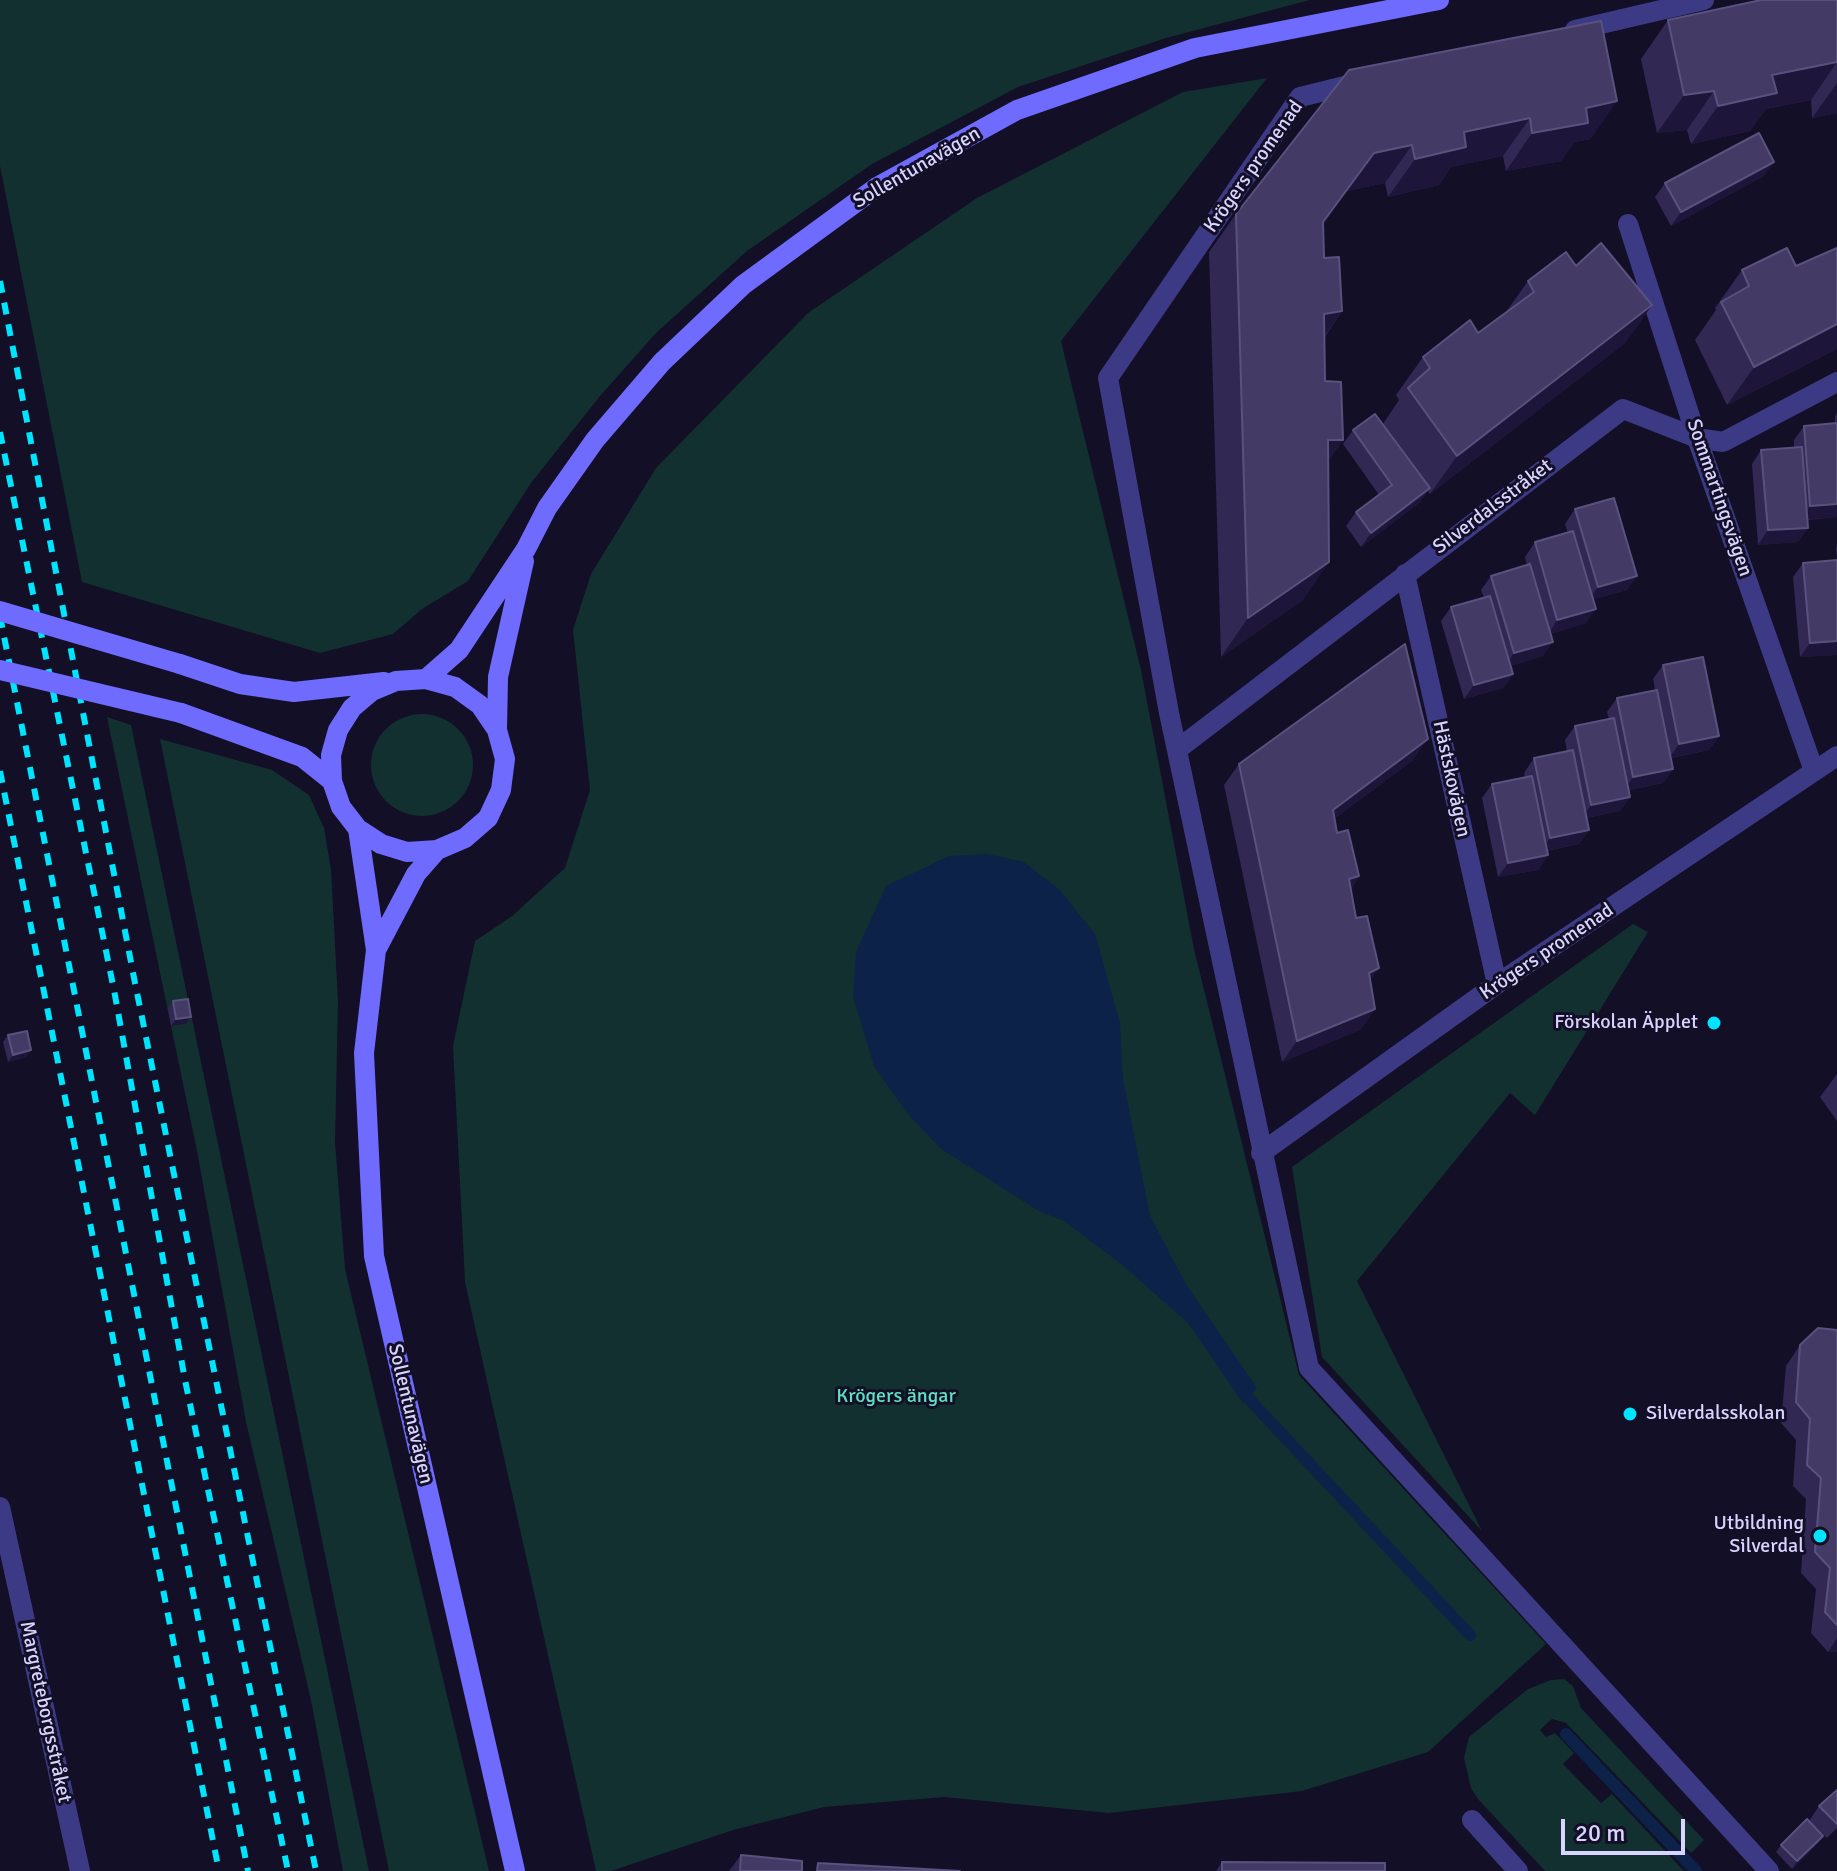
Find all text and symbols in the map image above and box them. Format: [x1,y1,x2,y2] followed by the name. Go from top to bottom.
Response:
[1199,96,1309,238] street label: Krögers promenad
[849,122,985,214] street label: Sollentunavägen
[1681,416,1757,580] street label: Sommartingsvägen
[1429,454,1557,560] street label: Silverdalsstråket
[1427,719,1475,839] street label: Hästskovägen
[1476,898,1618,1006] street label: Krögers promenad
[1554,1011,1698,1035] place label: Förskolan Äpplet
[1705,1014,1723,1032] marker: Förskolan Äpplet
[382,1342,438,1486] street label: Sollentunavägen
[836,1385,956,1409] park label: Krögers ängar
[1646,1402,1785,1426] place label: Silverdalsskolan
[1621,1405,1639,1423] marker: Silverdalsskolan
[1714,1512,1804,1559] place label: Utbildning Silverdal
[1811,1527,1829,1545] marker: Utbildning Silverdal
[14,1619,76,1805] street label: Margreteborgsstråket
[1565,1803,1689,1853] scale bar
[1575,1818,1625,1848] text: 20 m

